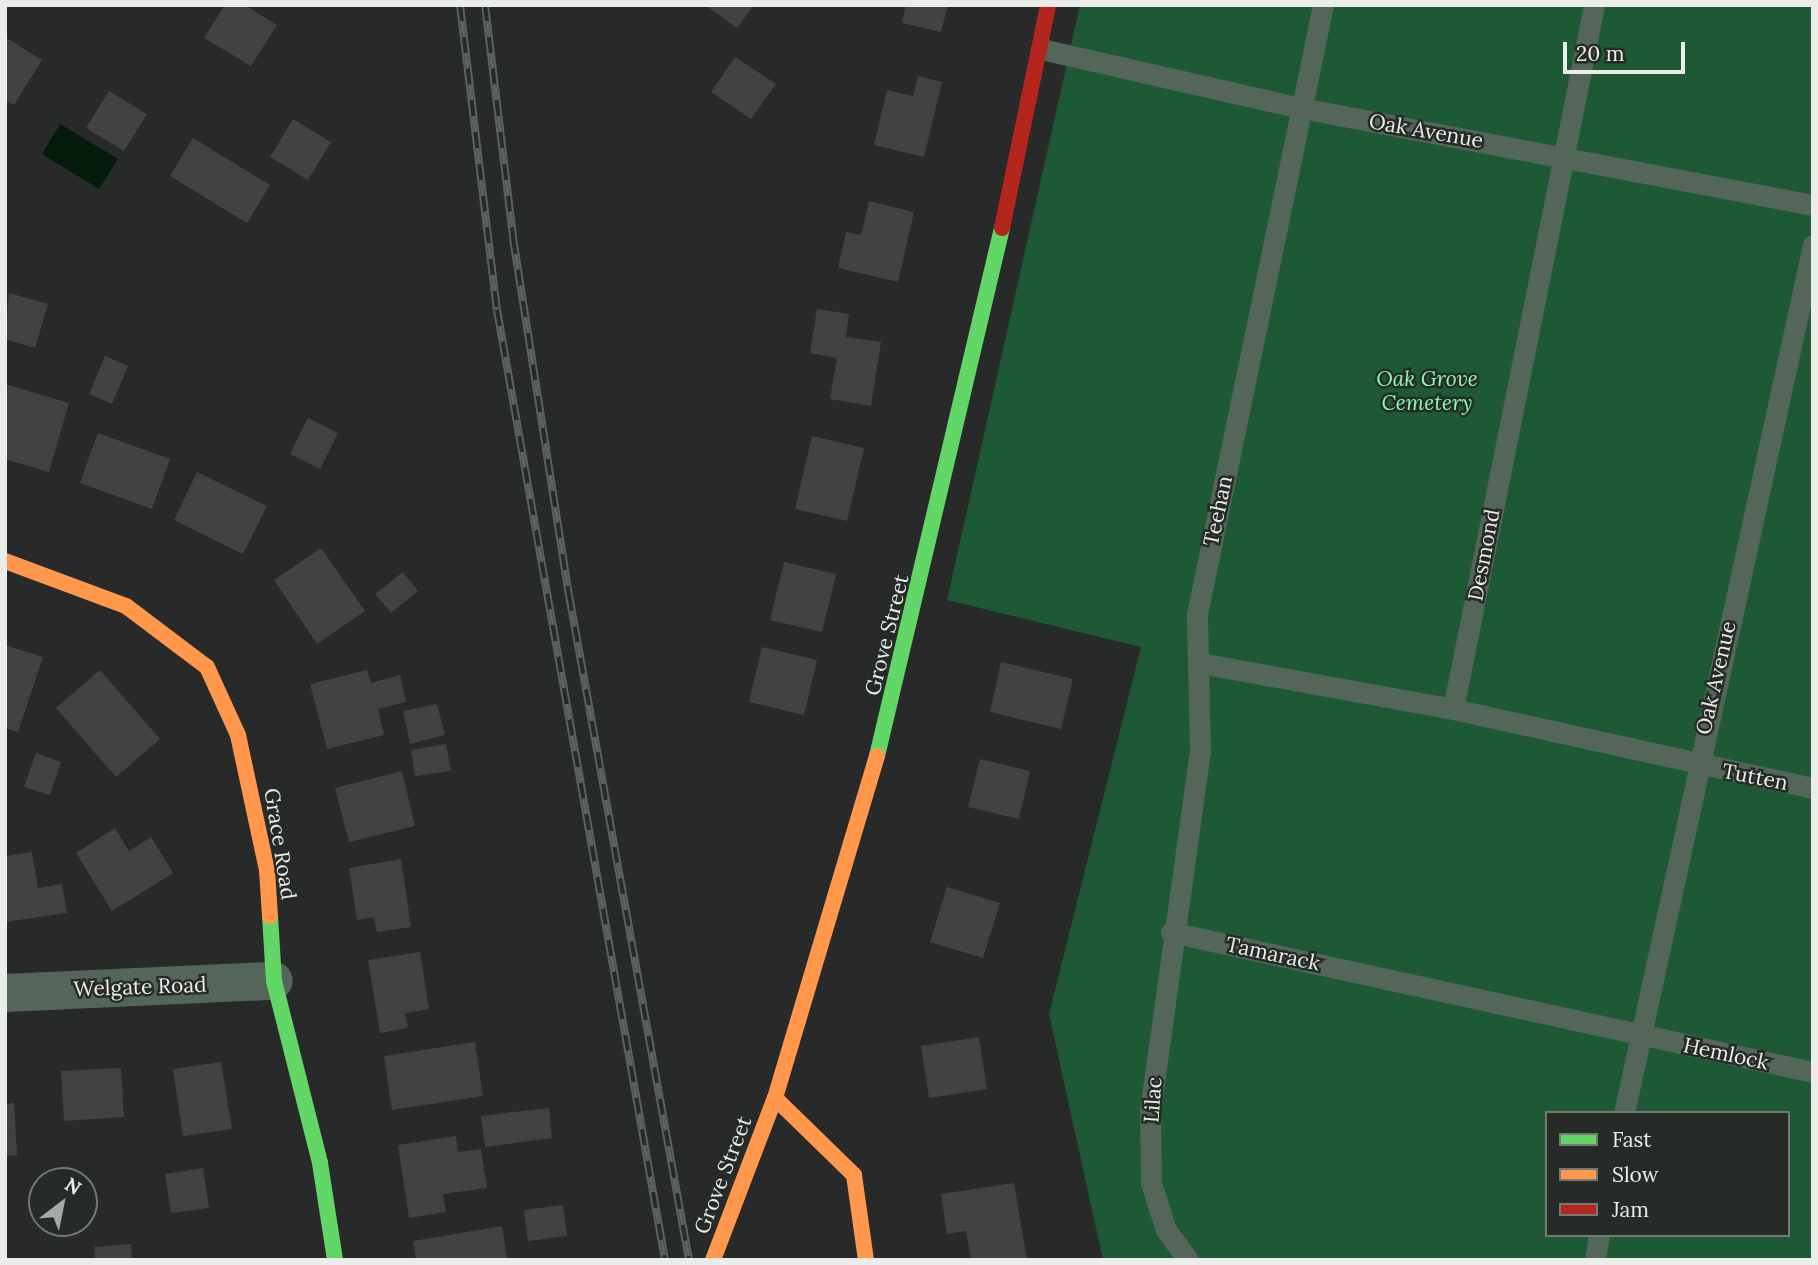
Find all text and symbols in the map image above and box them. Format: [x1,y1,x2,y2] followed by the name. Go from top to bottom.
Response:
[1566,28,1688,72] scale bar
[1576,40,1625,67] text: 20 m
[1367,109,1485,153] street label: Oak Avenue
[1376,366,1478,416] park label: Oak Grove Cemetery
[1198,474,1238,548] street label: Teehan
[1463,507,1505,603] street label: Desmond
[860,572,914,698] street label: Grove Street
[1691,619,1741,737] street label: Oak Avenue
[1720,758,1790,796] street label: Tutten
[259,786,301,902] street label: Grace Road
[1224,932,1322,976] street label: Tamarack
[73,972,207,1002] street label: Welgate Road
[1681,1033,1771,1075] street label: Hemlock
[1139,1076,1167,1124] street label: Lilac
[1545,1111,1790,1237] legend
[689,1113,757,1237] street label: Grove Street
[1612,1126,1651,1153] text: Fast
[1612,1161,1659,1188] text: Slow
[28,1167,98,1237] north arrow
[60,1172,86,1200] text: N
[1612,1196,1649,1223] text: Jam

